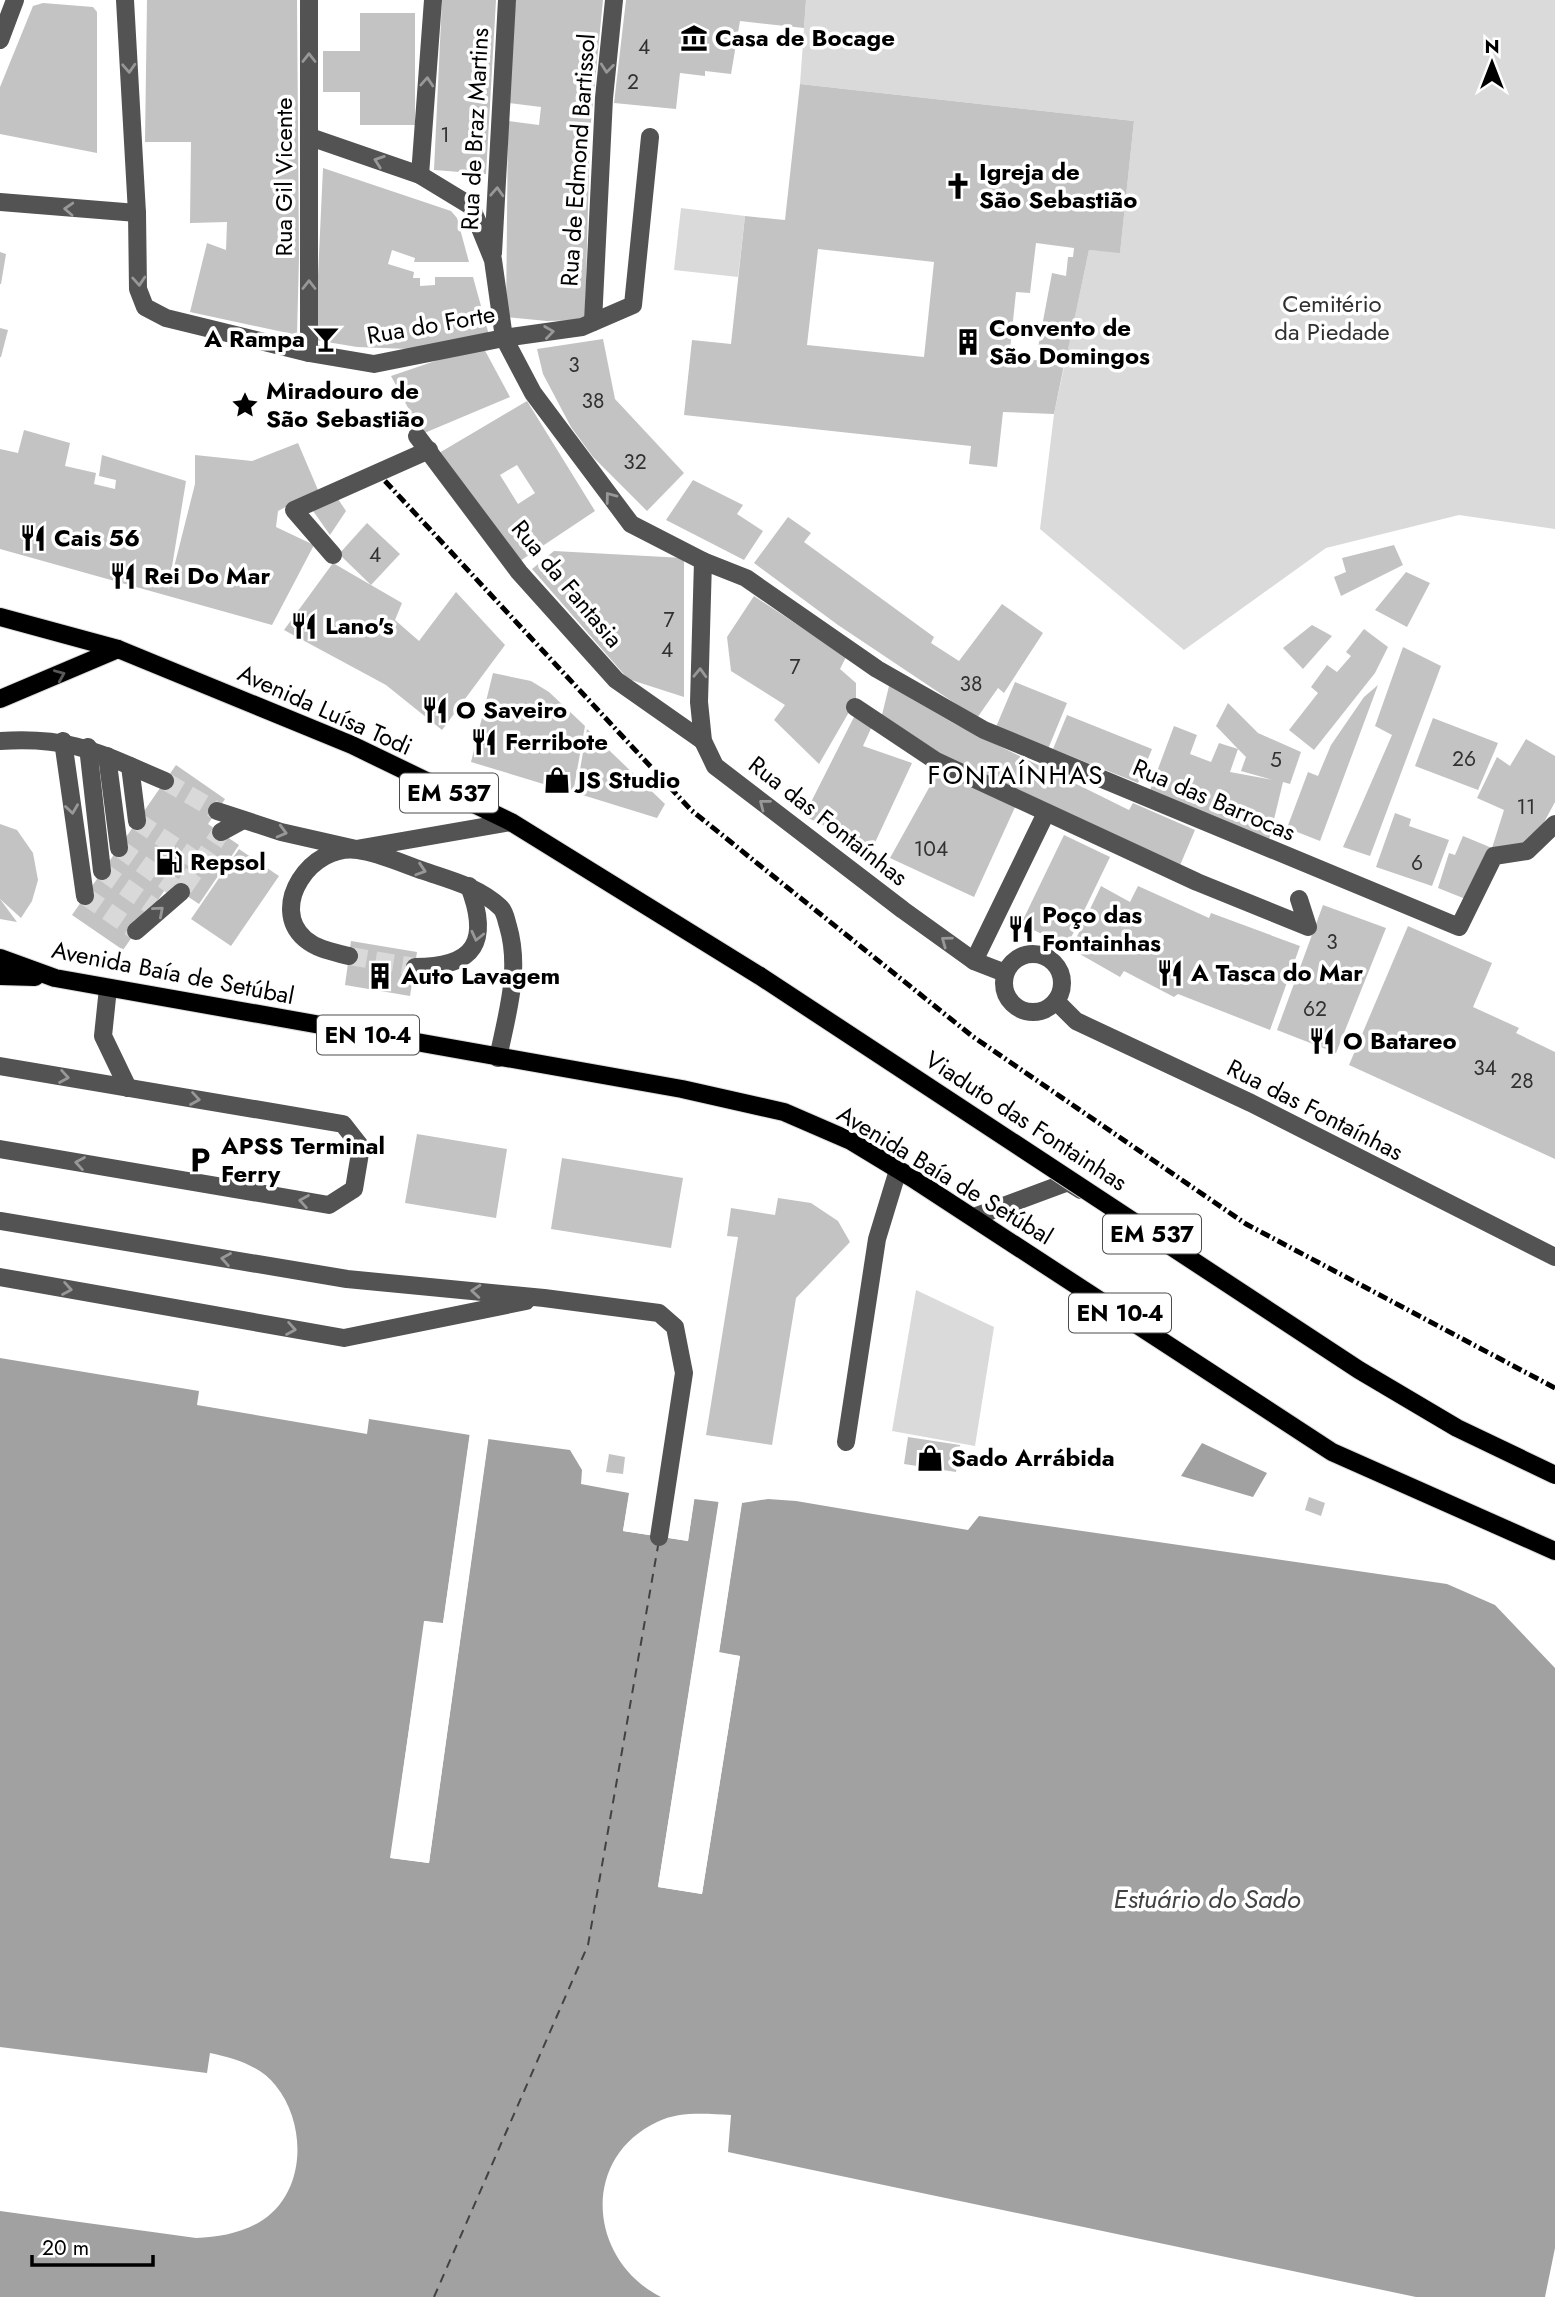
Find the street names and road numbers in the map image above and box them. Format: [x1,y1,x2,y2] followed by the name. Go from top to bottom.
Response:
[452,27,497,231] street label: Rua de Braz Martins
[551,32,604,288] street label: Rua de Edmond Bartissol
[266,98,301,256] street label: Rua Gil Vicente
[364,296,498,353] street label: Rua do Forte
[503,512,631,655] street label: Rua da Fantasia
[232,655,418,764] street label: Avenida Luísa Todi
[741,747,915,894] street label: Rua das Fontaínhas
[1127,749,1301,850] street label: Rua das Barrocas
[400,774,498,813] road number: EM 537
[49,932,297,1013] street label: Avenida Baía de Setúbal
[317,1016,419,1054] road number: EN 10-4
[918,1042,1134,1199] street label: Viaduto das Fontainhas
[1221,1050,1410,1169] street label: Rua das Fontaínhas
[831,1096,1060,1253] street label: Avenida Baía de Setúbal
[1103,1214,1201,1254] road number: EM 537
[1069,1294,1171,1332] road number: EN 10-4

